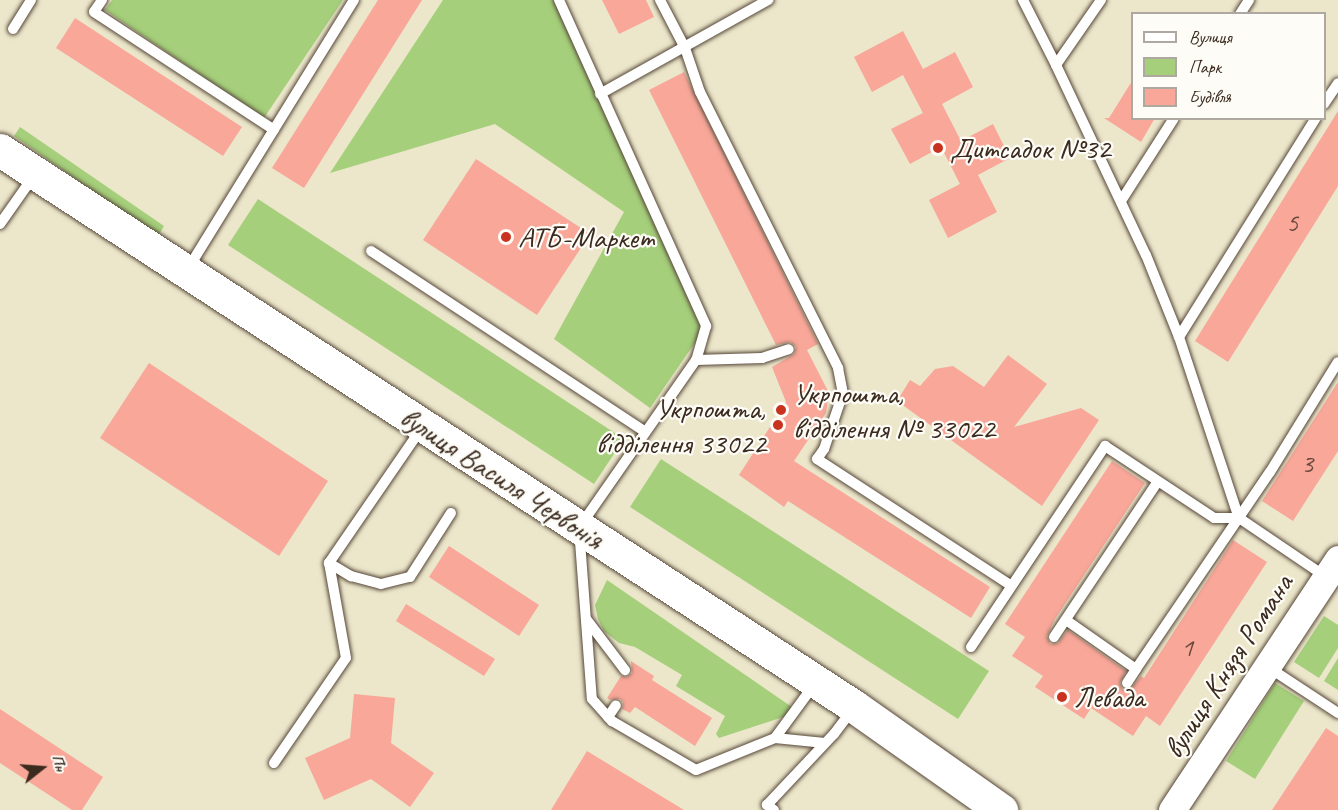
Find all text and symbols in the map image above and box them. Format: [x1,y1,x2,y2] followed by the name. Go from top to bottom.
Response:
[1131,12,1326,120] legend
[1189,26,1232,48] text: Вулиця
[1189,56,1221,78] text: Парк
[1189,86,1231,108] text: Будівля
[950,130,1110,166] place label: Дитсадок №32
[931,141,945,155] marker: Дитсадок №32
[1286,207,1298,239] house number: 5
[518,219,654,255] place label: АТБ-Маркет
[499,230,513,244] marker: АТБ-Маркет
[793,375,995,446] place label: Укрпошта, відділення № 33022
[596,390,766,460] place label: Укрпошта, відділення 33022
[394,399,610,557] street label: вулиця Василя Червонія
[774,403,788,417] marker: Укрпошта, відділення № 33022
[771,418,785,432] marker: Укрпошта, відділення 33022
[1301,448,1313,480] house number: 3
[1156,568,1300,764] street label: вулиця Князя Романа
[1181,632,1193,664] house number: 1
[1074,679,1144,715] place label: Левада
[1055,690,1069,704] marker: Левада
[12,738,72,798] north arrow
[47,752,71,774] text: Пн

